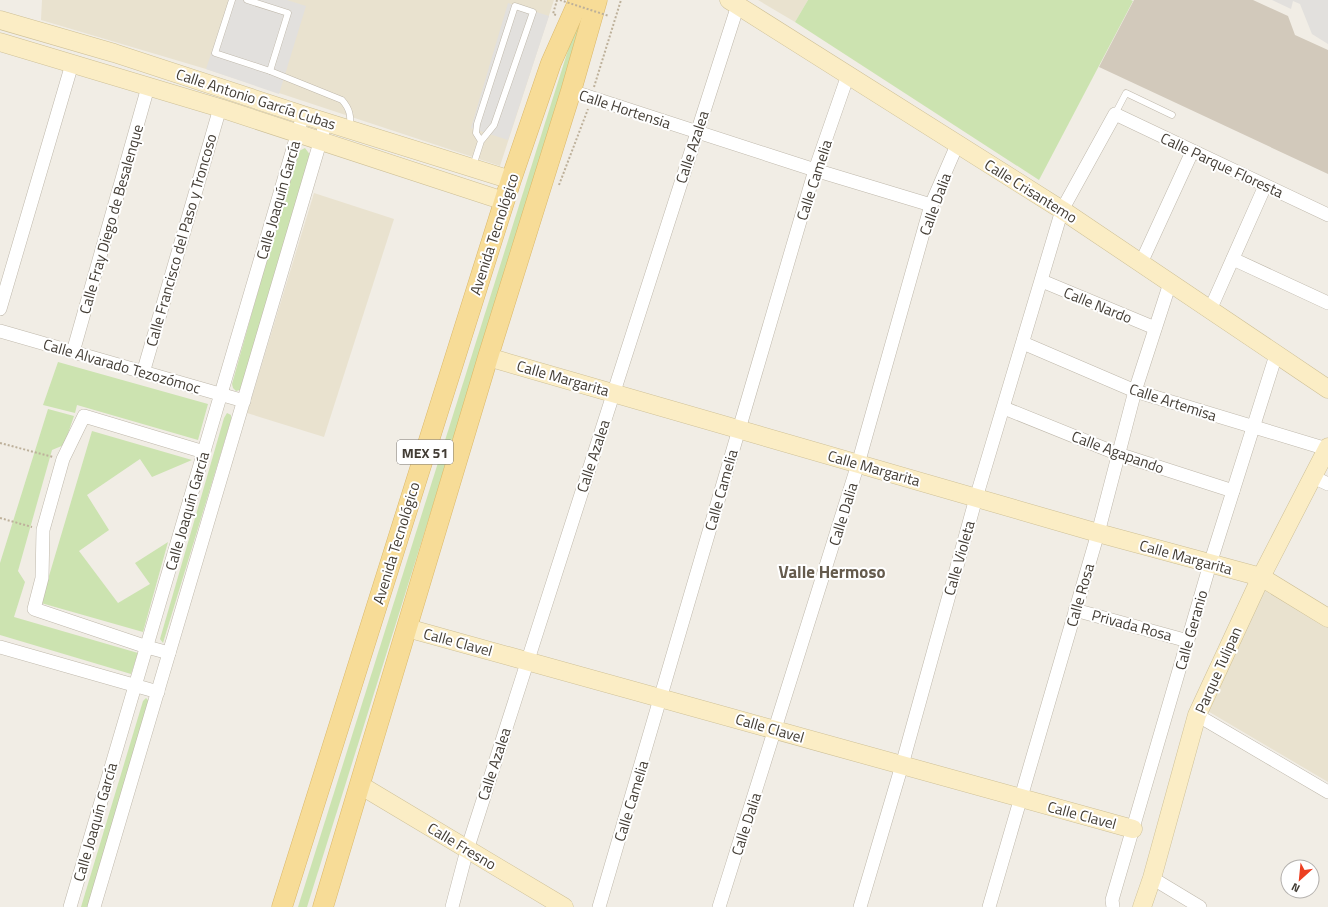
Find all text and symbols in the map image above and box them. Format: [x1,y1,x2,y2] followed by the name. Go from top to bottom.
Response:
[173,62,339,136] street label: Calle Antonio García Cubas
[576,83,674,135] street label: Calle Hortensia
[669,107,715,186] street label: Calle Azalea
[73,121,149,317] street label: Calle Fray Diego de Besalenque
[1157,126,1288,204] street label: Calle Parque Floresta
[140,131,222,349] street label: Calle Francisco del Paso y Troncoso
[790,136,838,223] street label: Calle Camelia
[250,137,306,262] street label: Calle Joaquín García
[980,153,1082,229] street label: Calle Crisantemo
[913,169,957,238] street label: Calle Dalia
[463,170,525,298] street label: Avenida Tecnológico
[1060,281,1136,329] street label: Calle Nardo
[41,333,203,399] street label: Calle Alvarado Tezozómoc
[514,354,612,402] street label: Calle Margarita
[1126,377,1220,427] street label: Calle Artemisa
[570,416,616,495] street label: Calle Azalea
[1069,425,1168,479] street label: Calle Agapando
[397,440,453,464] road number: MEX 51
[825,444,923,492] street label: Calle Margarita
[698,446,744,533] street label: Calle Camelia
[159,448,215,573] street label: Calle Joaquín García
[366,479,426,607] street label: Avenida Tecnológico
[823,479,864,548] street label: Calle Dalia
[937,517,981,598] street label: Calle Violeta
[1137,534,1235,581] street label: Calle Margarita
[779,559,885,585] district label: Valle Hermoso
[1060,560,1100,629] street label: Calle Rosa
[1169,587,1213,673] street label: Calle Geranio
[1089,603,1175,647] street label: Privada Rosa
[421,622,495,662] street label: Calle Clavel
[1189,623,1247,717] street label: Parque Tulipan
[733,707,807,749] street label: Calle Clavel
[471,724,517,803] street label: Calle Azalea
[608,757,654,844] street label: Calle Camelia
[67,759,123,884] street label: Calle Joaquín García
[725,789,767,858] street label: Calle Dalia
[1045,795,1119,835] street label: Calle Clavel
[423,816,501,876] street label: Calle Fresno
[1280,859,1320,899] north arrow
[1288,879,1302,897] text: N

